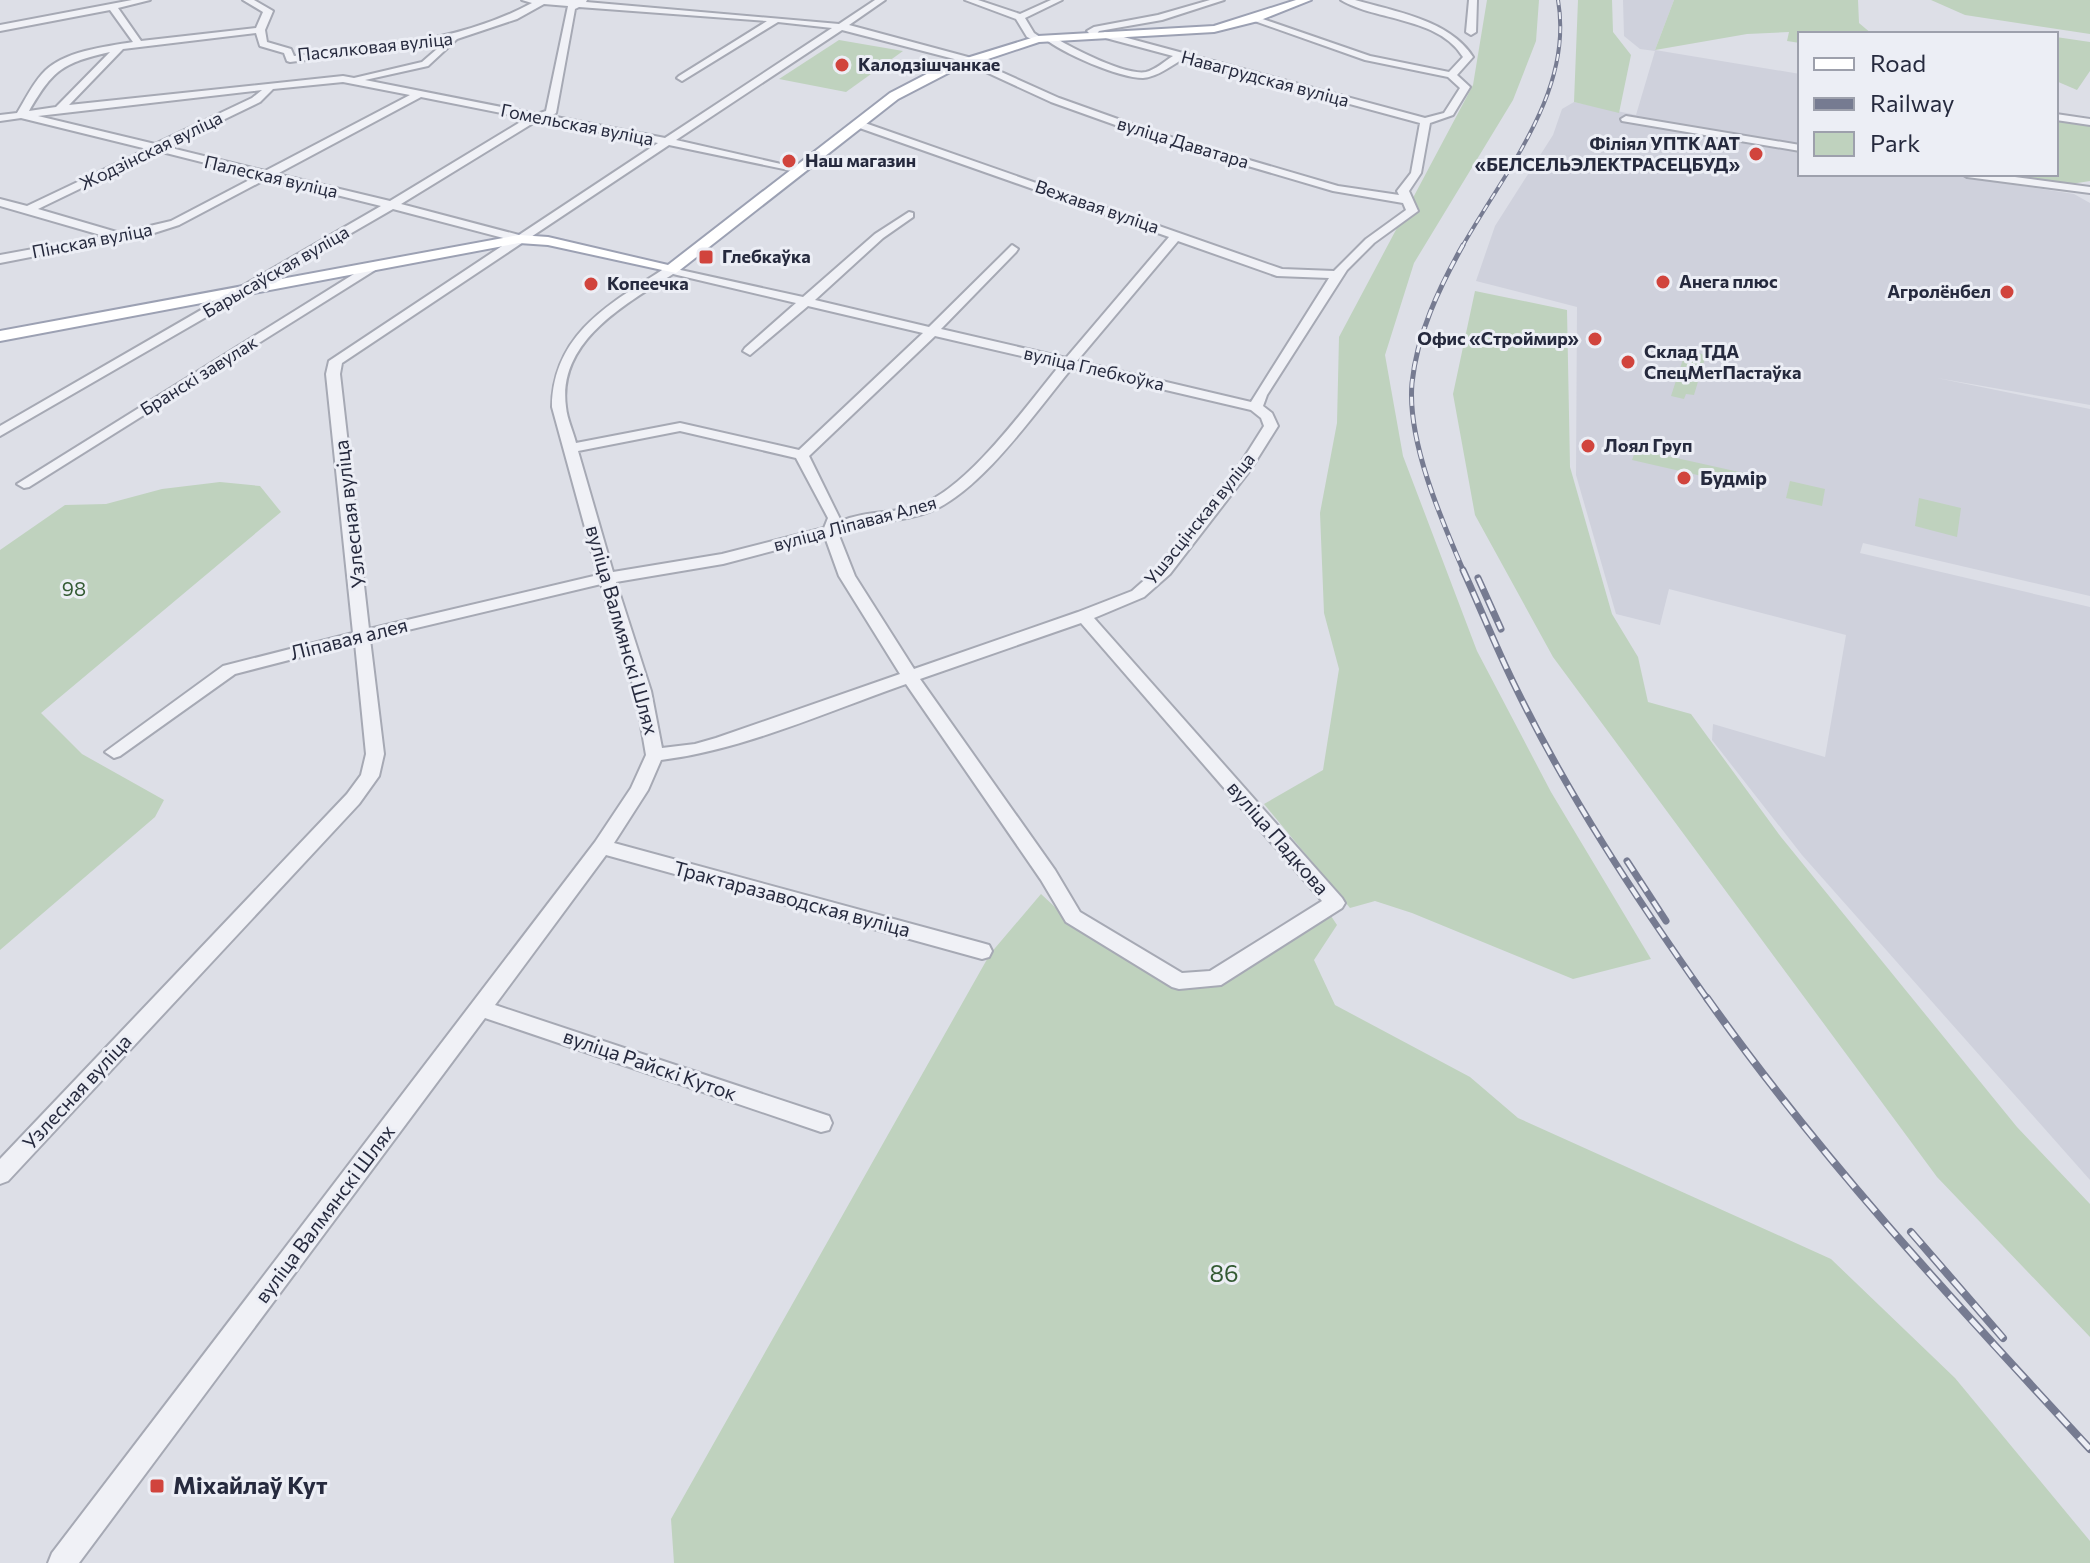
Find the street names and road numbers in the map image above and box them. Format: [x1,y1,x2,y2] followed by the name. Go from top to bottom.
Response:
[296,27,454,65] street label: Пасялковая вуліца
[1179,45,1352,111] street label: Навагрудская вуліца
[499,98,655,150] street label: Гомельская вуліца
[75,106,226,194] street label: Жодзінская вуліца
[1115,112,1252,173] street label: вуліца Даватара
[202,150,340,202] street label: Палеская вуліца
[1032,175,1162,238] street label: Вежавая вуліца
[30,218,154,262] street label: Пінская вуліца
[199,220,352,322] street label: Барысаўская вуліца
[136,330,261,420] street label: Бранскі завулак
[1022,341,1167,395] street label: вуліца Глебкоўка
[328,439,370,589] street label: Узлесная вуліца
[1139,448,1259,589] street label: Ушэсцінская вуліца
[771,491,939,555] street label: вуліца Ліпавая Алея
[582,522,664,738] street label: вуліца Валмянскі Шлях
[288,612,410,664] street label: Ліпавая алея
[1223,776,1335,899] street label: вуліца Падкова
[671,855,913,941] street label: Трактаразаводская вуліца
[561,1023,740,1105] street label: вуліца Райскі Куток
[17,1029,136,1154] street label: Узлесная вуліца
[249,1119,399,1307] street label: вуліца Валмянскі Шлях

